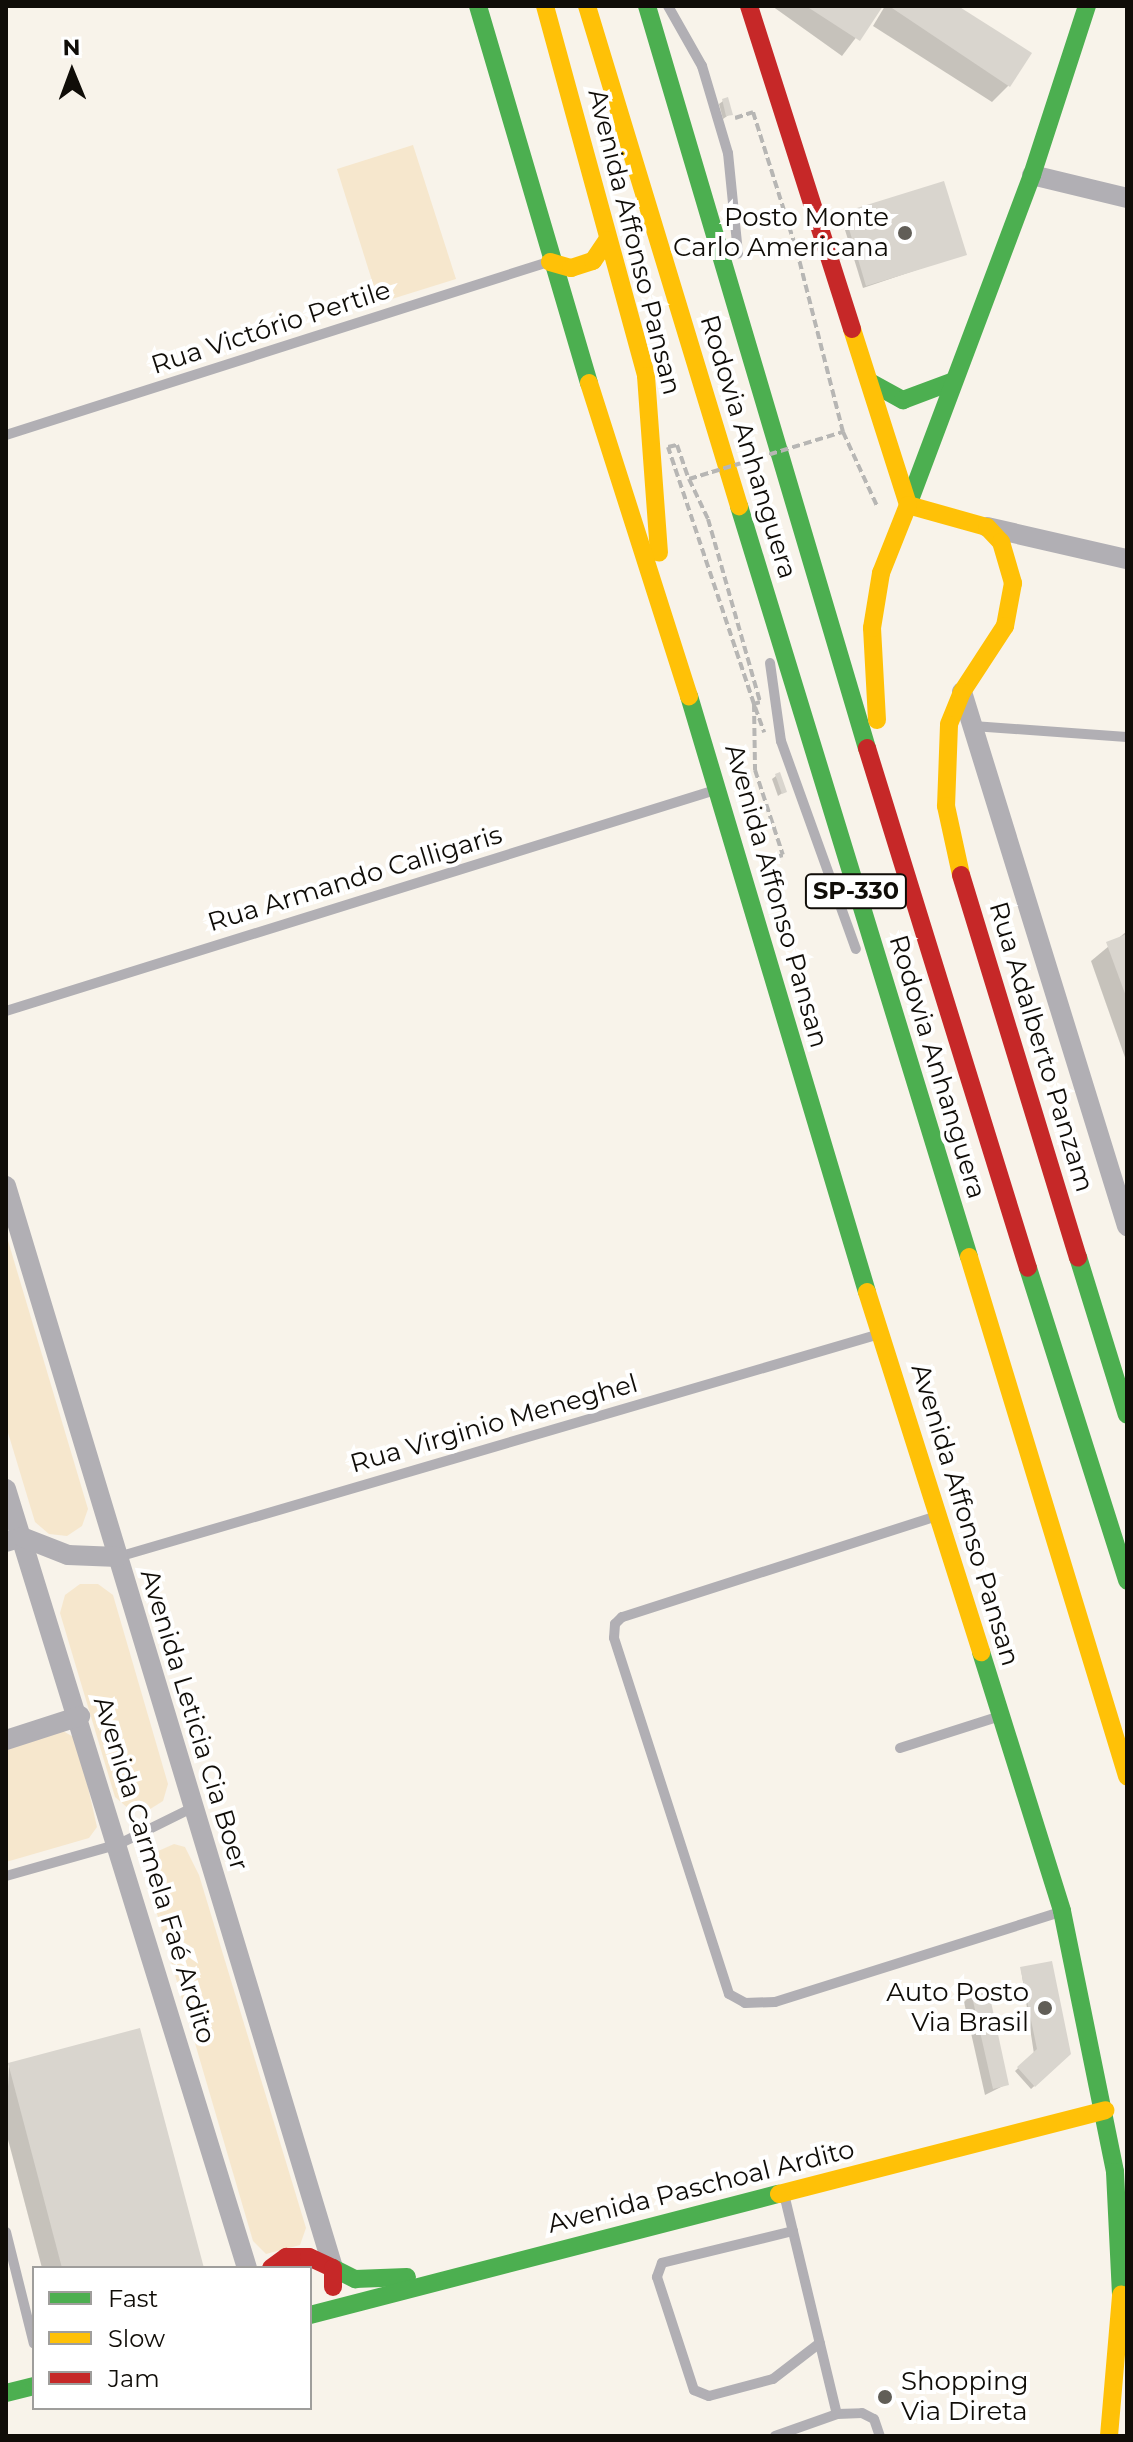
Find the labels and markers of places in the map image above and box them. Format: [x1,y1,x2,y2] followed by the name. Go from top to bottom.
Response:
[673,202,889,264] place label: Posto Monte Carlo Americana
[896,224,914,242] marker: Posto Monte Carlo Americana
[886,1977,1029,2038] place label: Auto Posto Via Brasil
[1036,1999,1054,2017] marker: Auto Posto Via Brasil
[901,2366,1029,2428] place label: Shopping Via Direta
[876,2388,894,2406] marker: Shopping Via Direta

